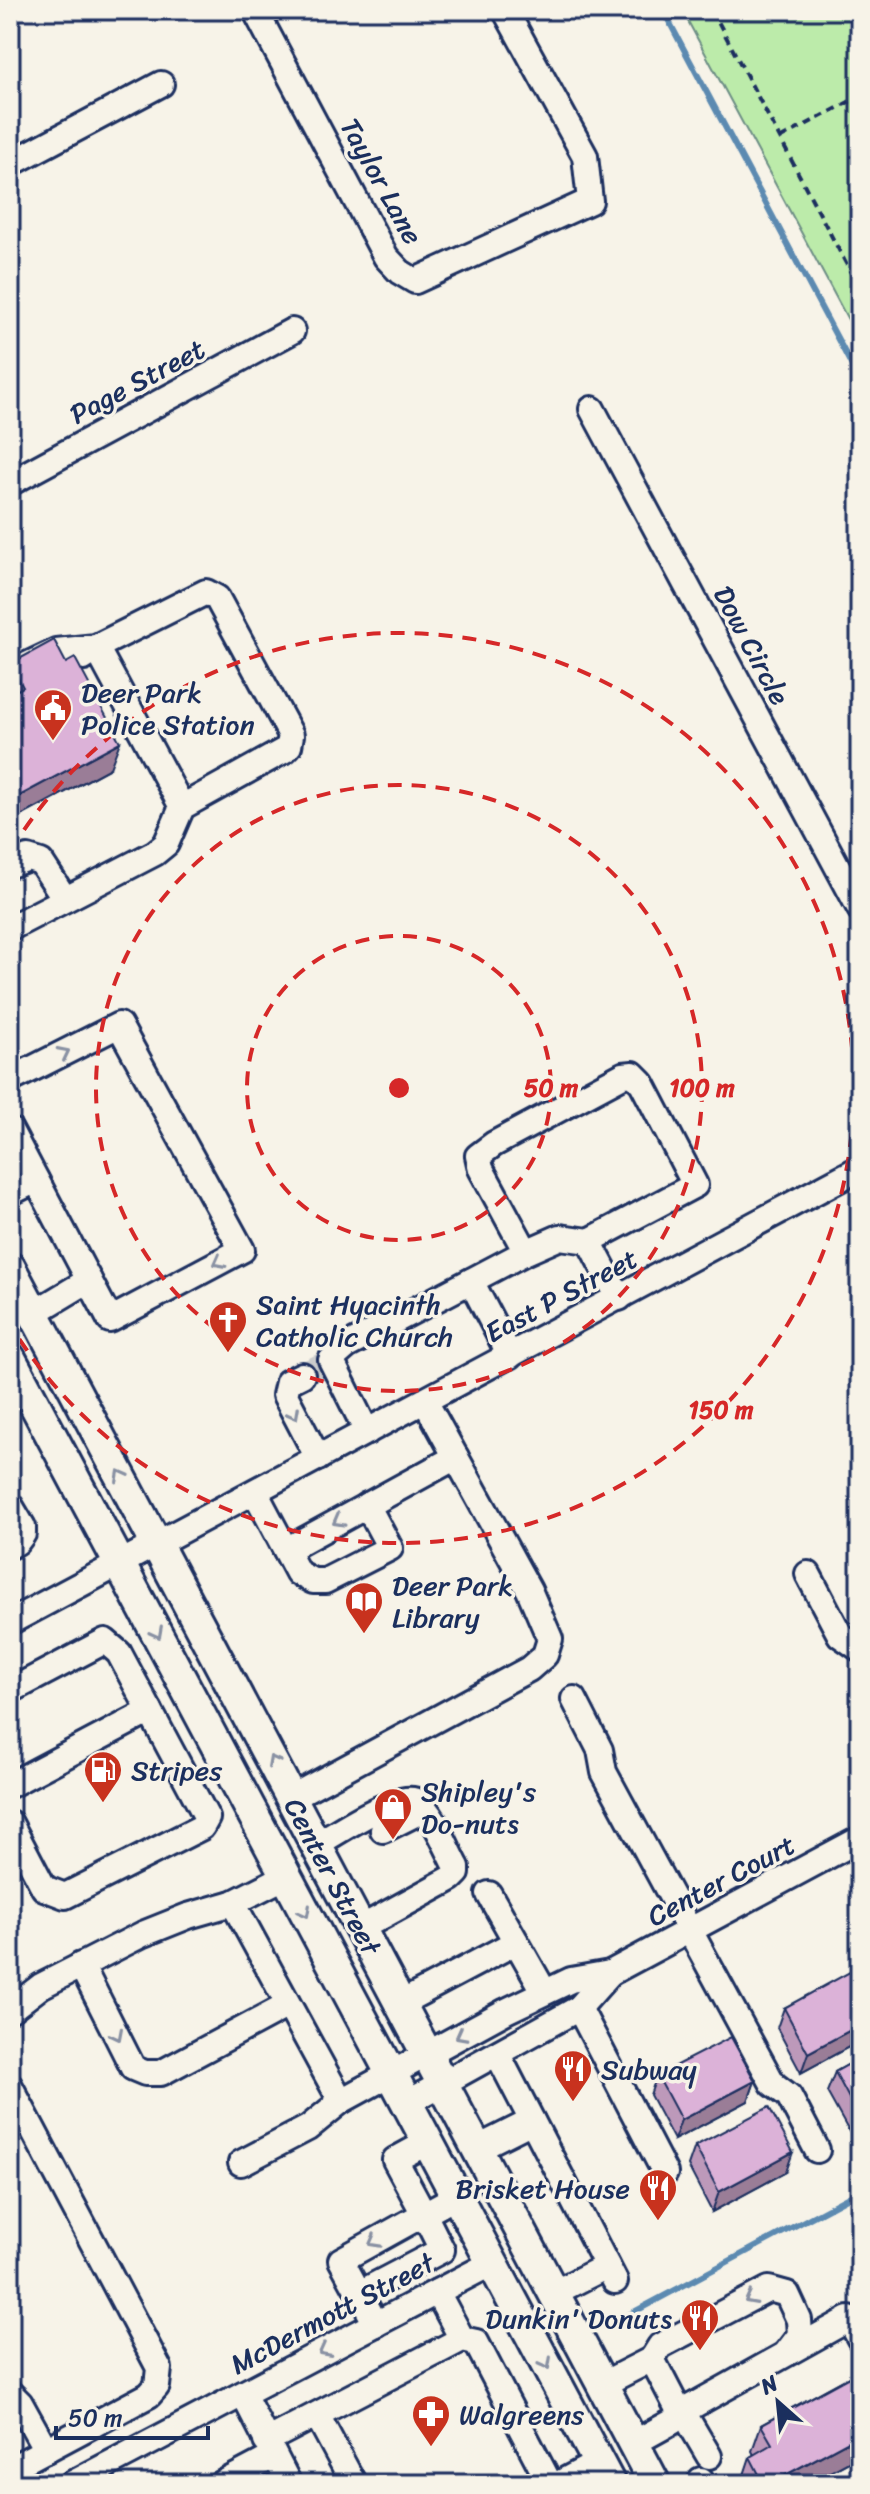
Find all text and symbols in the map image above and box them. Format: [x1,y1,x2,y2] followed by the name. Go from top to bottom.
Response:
[326,109,437,254] street label: Taylor Lane
[60,325,214,438] street label: Page Street
[699,576,804,714] street label: Dow Circle
[81,668,255,749] place label: Deer Park Police Station
[32,687,74,742] public building icon: Deer Park Police Station
[56,1047,71,1062] one-way arrow
[524,1067,579,1109] text: 50 m
[669,1067,735,1109] text: 100 m
[385,1074,413,1102] centre of rings
[476,1234,647,1356] street label: East P Street
[213,1253,227,1268] one-way arrow
[256,1280,453,1361] place label: Saint Hyacinth Catholic Church
[207,1299,249,1354] church icon: Saint Hyacinth Catholic Church
[689,1389,754,1431] text: 150 m
[284,1406,299,1421] one-way arrow
[115,1469,130,1484] one-way arrow
[332,1511,347,1527] one-way arrow
[392,1561,513,1642] place label: Deer Park Library
[343,1580,385,1635] library icon: Deer Park Library
[147,1625,162,1639] one-way arrow
[131,1746,222,1795] place label: Stripes
[82,1749,124,1804] fuel station icon: Stripes
[267,1755,282,1770] one-way arrow
[421,1767,536,1848] place label: Shipley's Do-nuts
[372,1786,414,1841] shop icon: Shipley's Do-nuts
[270,1788,396,1966] street label: Center Street
[638,1821,804,1940] street label: Center Court
[296,1903,311,1918] one-way arrow
[455,2025,469,2040] one-way arrow
[107,2026,122,2041] one-way arrow
[601,2045,697,2094] place label: Subway
[552,2048,594,2103] restaurant icon: Subway
[456,2164,630,2213] place label: Brisket House
[637,2167,679,2222] restaurant icon: Brisket House
[368,2232,383,2248] one-way arrow
[221,2238,445,2388] street label: McDermott Street
[743,2290,758,2305] one-way arrow
[485,2294,673,2343] place label: Dunkin' Donuts
[679,2297,721,2352] restaurant icon: Dunkin' Donuts
[318,2342,333,2357] one-way arrow
[537,2355,552,2370] one-way arrow
[738,2362,818,2442] north arrow
[753,2363,785,2406] text: N
[56,2390,208,2440] scale bar
[459,2390,584,2439] place label: Walgreens
[410,2393,452,2448] pharmacy icon: Walgreens
[68,2397,123,2439] text: 50 m

